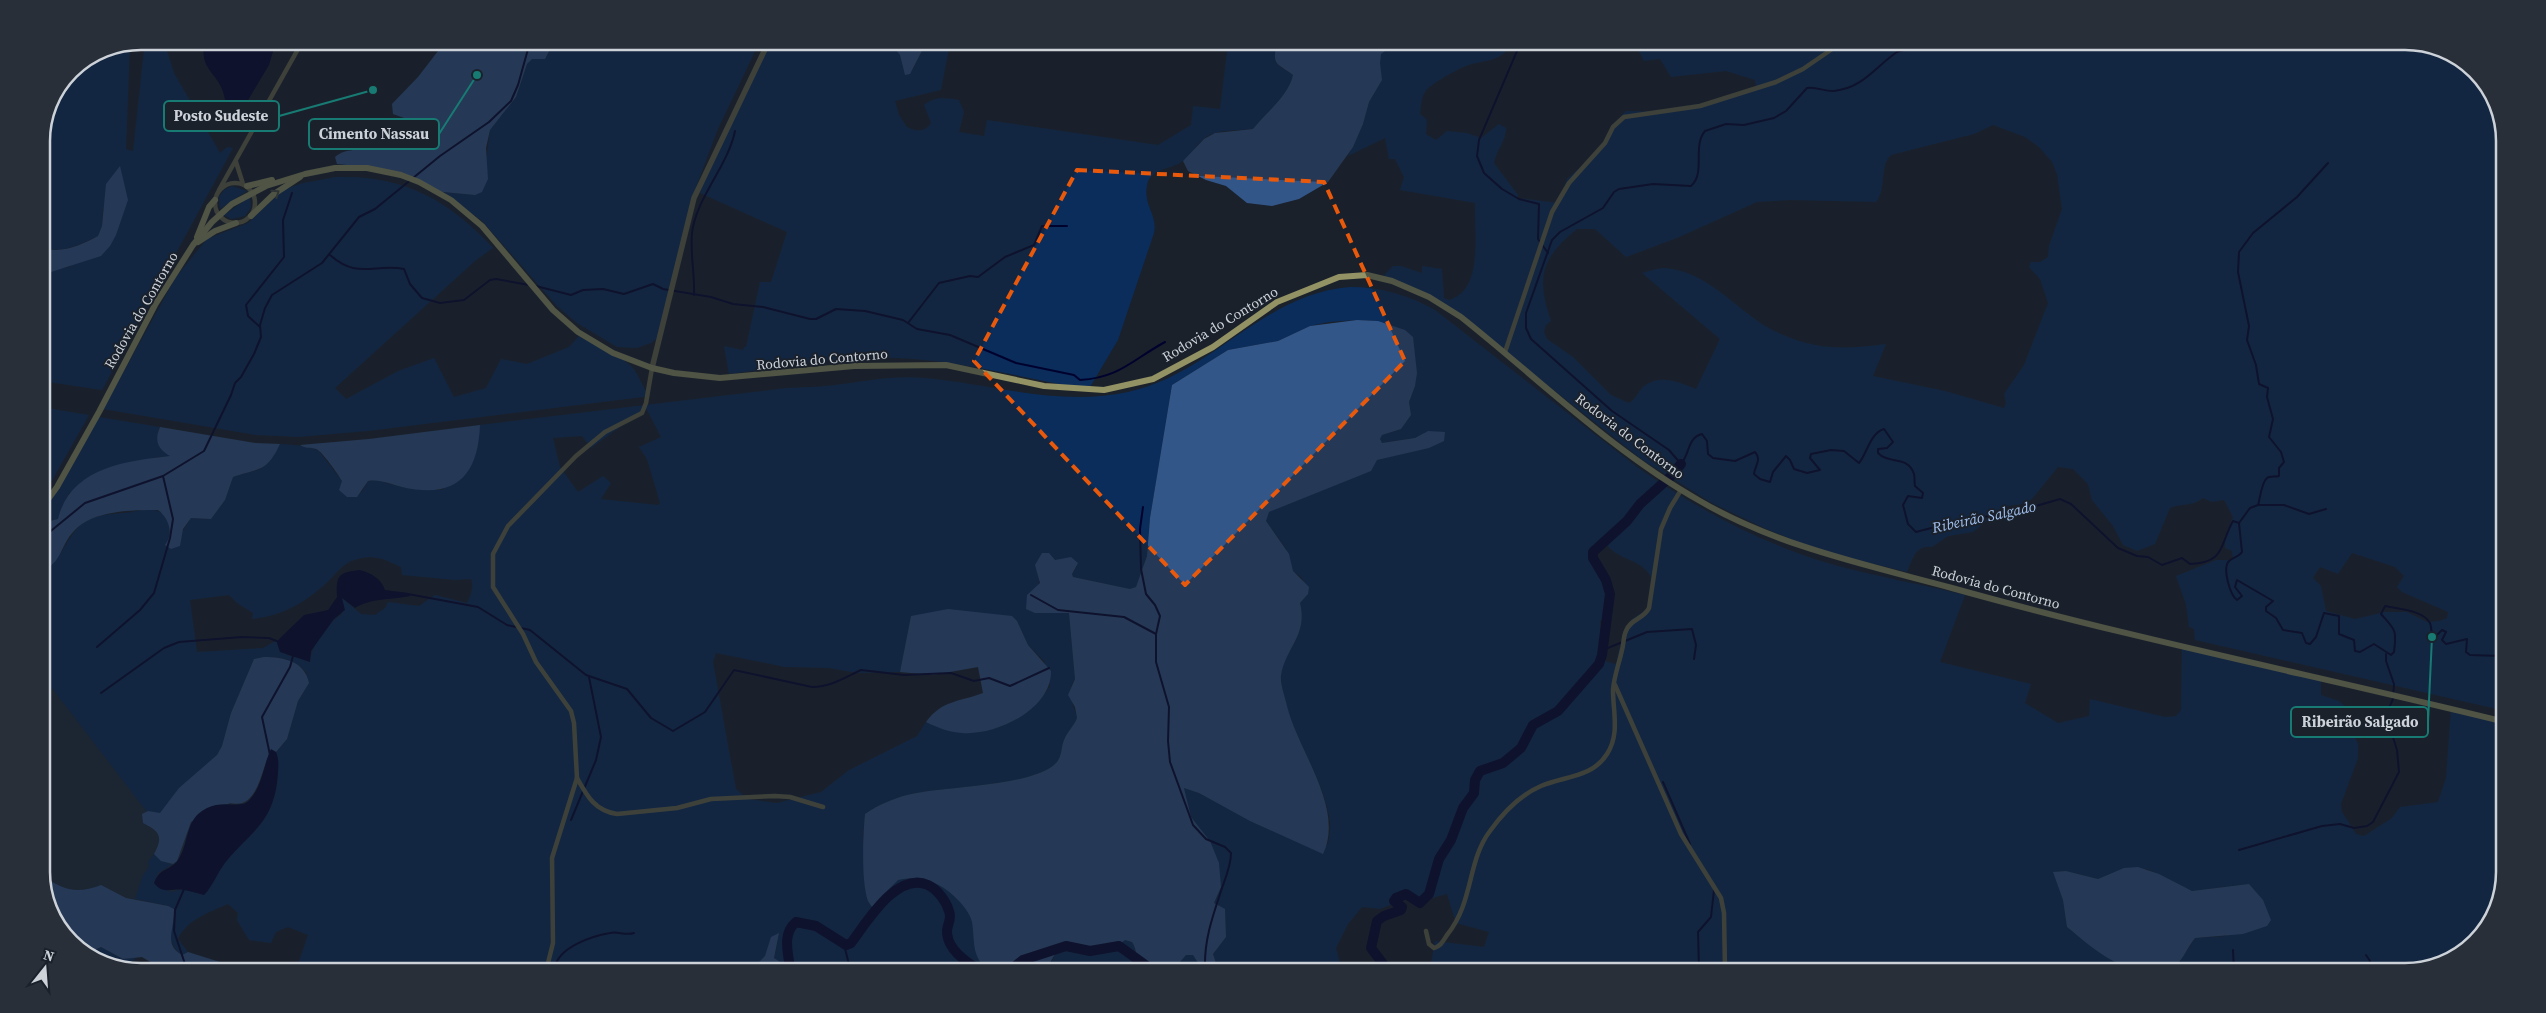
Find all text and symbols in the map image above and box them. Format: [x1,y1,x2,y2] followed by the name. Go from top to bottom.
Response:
[164,101,279,131] callout: Posto Sudeste
[174,105,269,126] text: Posto Sudeste
[309,119,439,149] callout: Cimento Nassau
[319,123,429,144] text: Cimento Nassau
[270,190,280,199] one-way arrow
[99,248,183,372] street label: Rodovia do Contorno
[1158,281,1282,367] street label: Rodovia do Contorno
[755,343,889,375] street label: Rodovia do Contorno
[1571,388,1689,484] street label: Rodovia do Contorno
[1929,495,2038,538] water label: Ribeirão Salgado
[1930,560,2063,614] street label: Rodovia do Contorno
[2291,707,2428,737] callout: Ribeirão Salgado
[2301,711,2419,732] text: Ribeirão Salgado
[20,943,70,993] north arrow
[41,945,57,967] text: N

